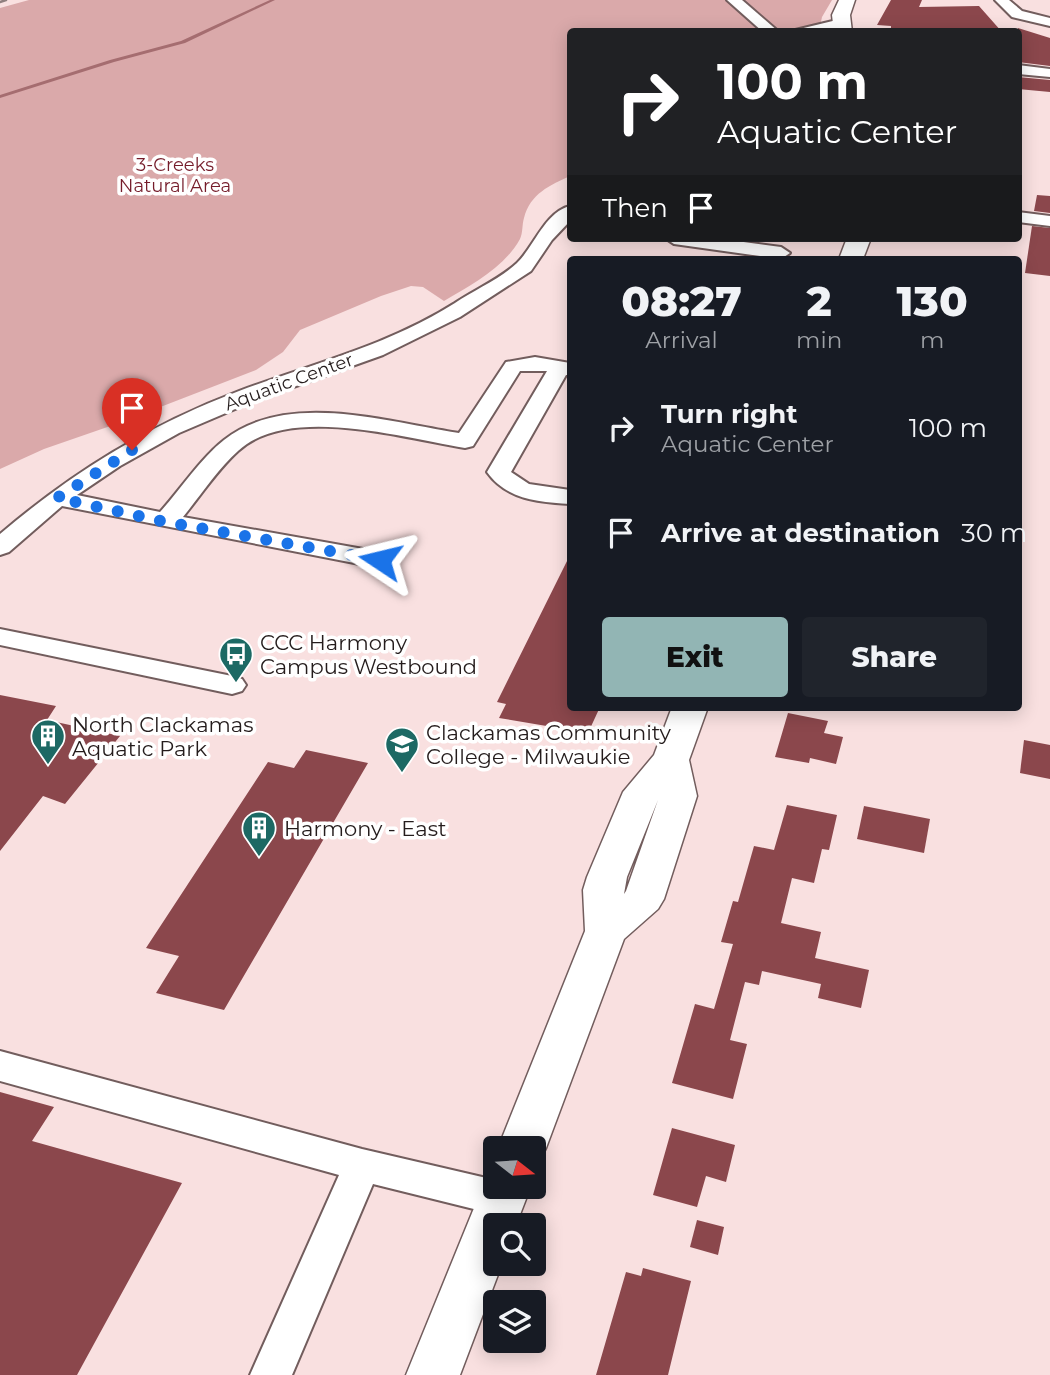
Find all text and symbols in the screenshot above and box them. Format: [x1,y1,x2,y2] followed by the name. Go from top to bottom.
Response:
[717,52,868,111] text: 100 m
[602,56,693,147] icon: right
[717,112,957,151] text: Aquatic Center
[119,154,231,197] park label: 3-Creeks Natural Area
[682,189,720,227] icon: arrive
[602,192,668,224] text: Then
[621,275,742,327] text: 08:27
[807,275,832,327] text: 2
[897,275,968,327] text: 130
[645,326,718,354] text: Arrival
[796,326,842,354] text: min
[920,326,944,354] text: m
[222,349,356,415] street label: Aquatic Center
[102,378,162,450] pin
[113,389,151,427] icon: arrive
[661,398,797,430] text: Turn right
[602,409,640,447] icon: right
[909,412,987,444] text: 100 m
[661,430,834,458] text: Aquatic Center
[602,514,640,552] icon: arrive
[661,517,940,549] text: Arrive at destination
[961,517,1027,549] text: 30 m
[343,523,417,597] position arrow
[602,617,788,697] button: Exit
[802,617,987,697] button: Share
[260,630,477,679] place label: CCC Harmony Campus Westbound
[217,635,255,684] bus stop icon: CCC Harmony Campus Westbound
[72,712,253,761] place label: North Clackamas Aquatic Park
[29,717,67,766] building icon: North Clackamas Aquatic Park
[426,720,671,769] place label: Clackamas Community College - Milwaukie
[383,725,421,774] school or university icon: Clackamas Community College - Milwaukie
[240,809,278,858] building icon: Harmony - East
[284,816,446,841] place label: Harmony - East
[483,1136,546,1199] north arrow
[483,1136,546,1353] map controls
[483,1213,546,1276] button: search
[483,1290,546,1353] button: layers

